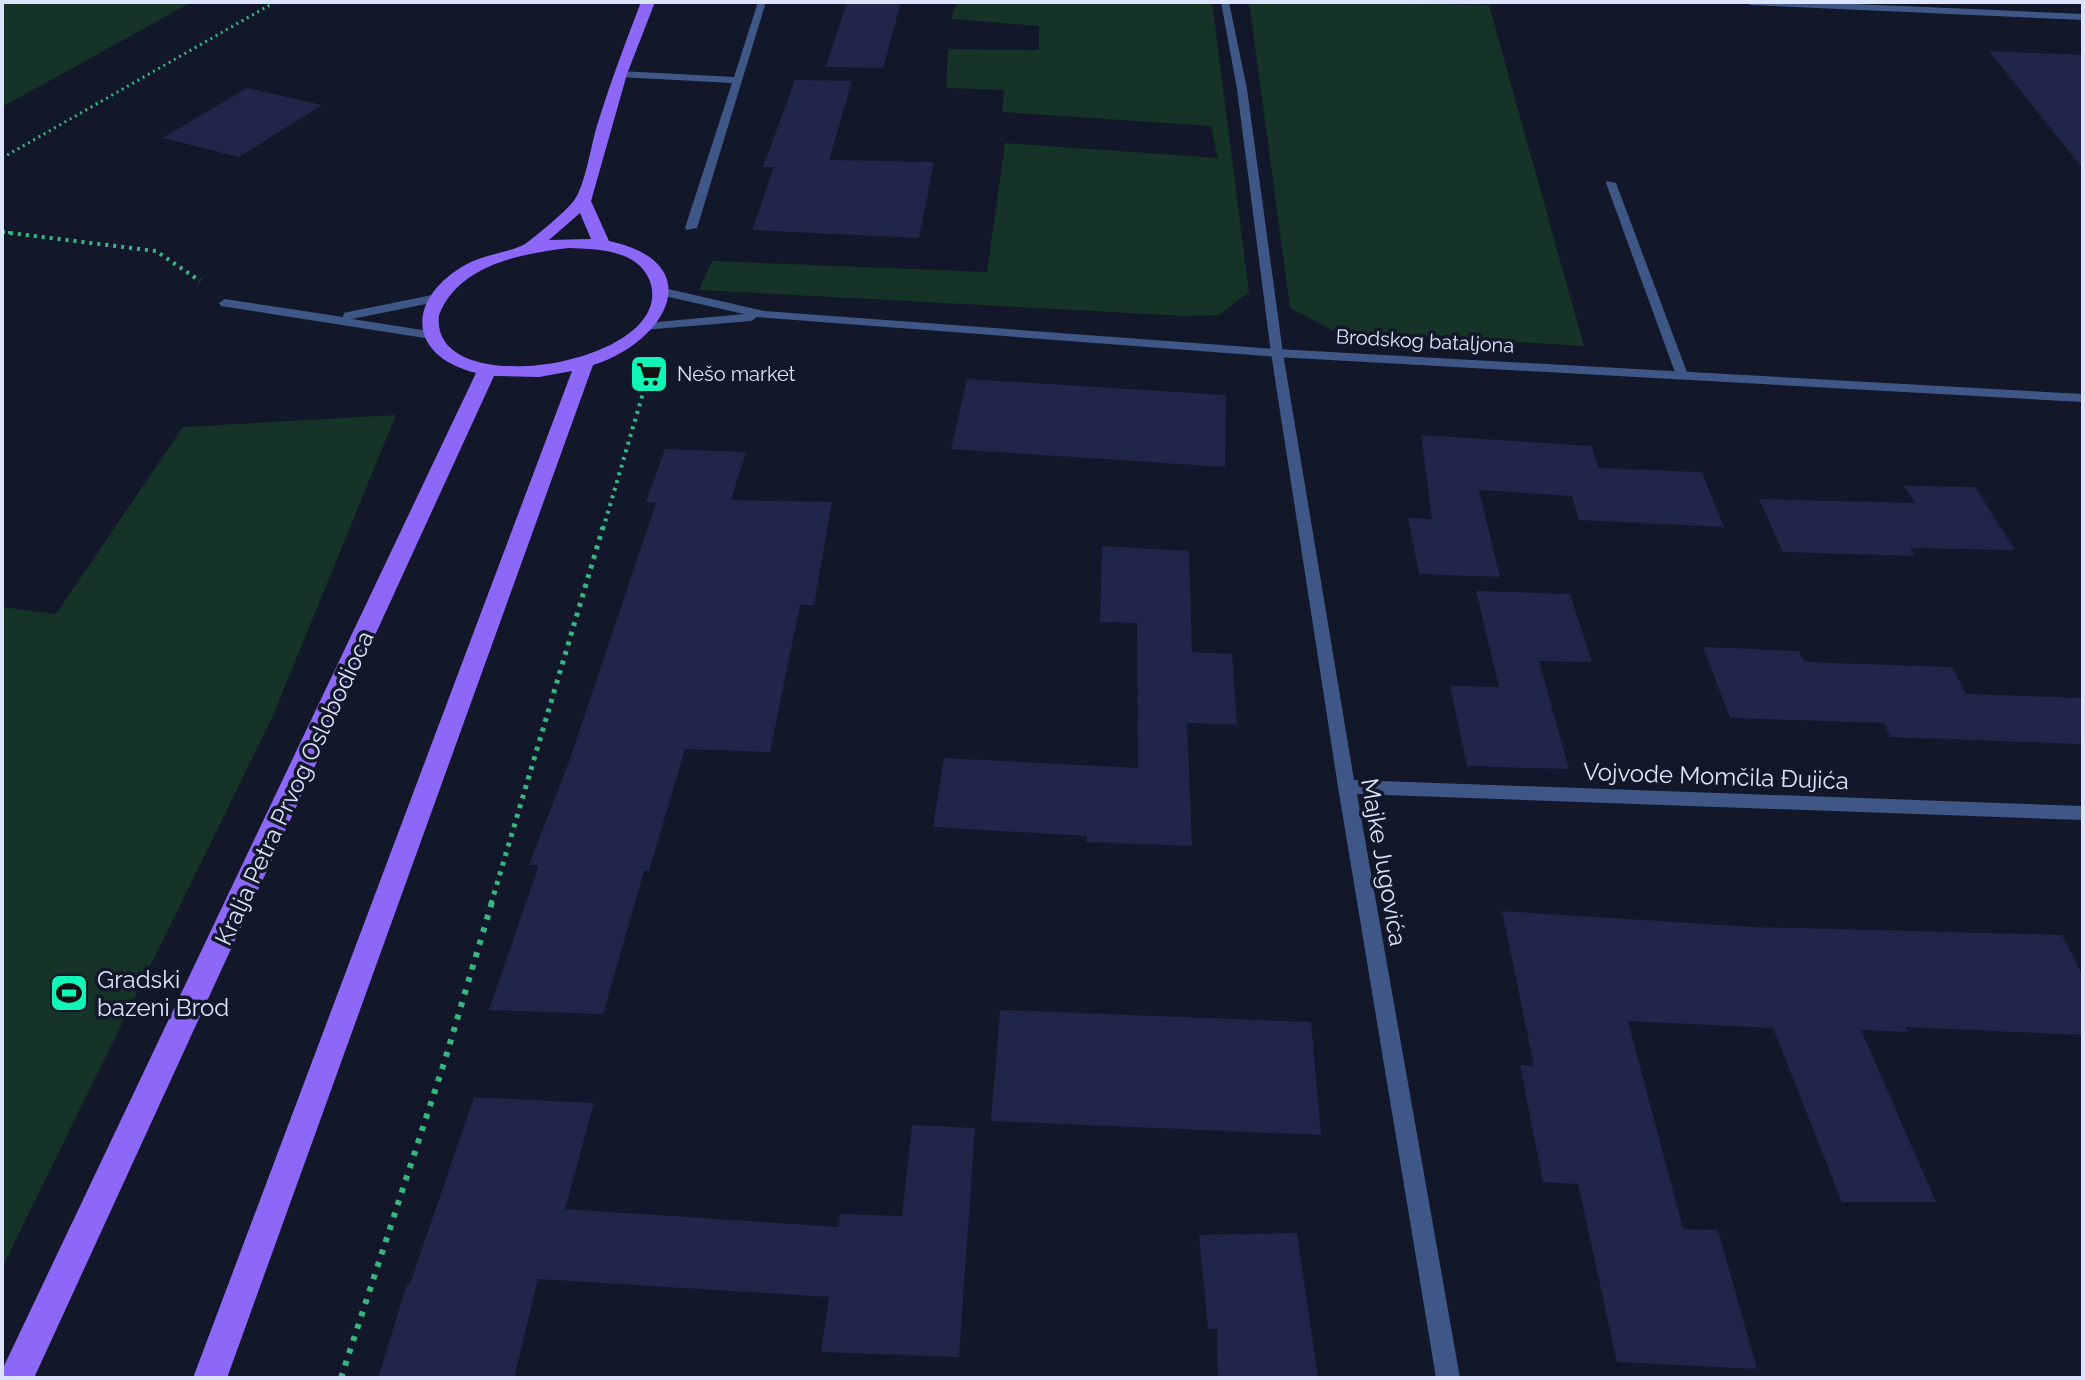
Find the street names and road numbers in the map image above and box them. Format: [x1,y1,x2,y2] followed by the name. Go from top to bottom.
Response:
[1335,324,1515,358] street label: Brodskog bataljona
[208,626,380,950] street label: Kralja Petra Prvog Oslobodioca
[1583,757,1849,795] street label: Vojvode Momčila Đujića
[1355,776,1413,948] street label: Majke Jugovića

